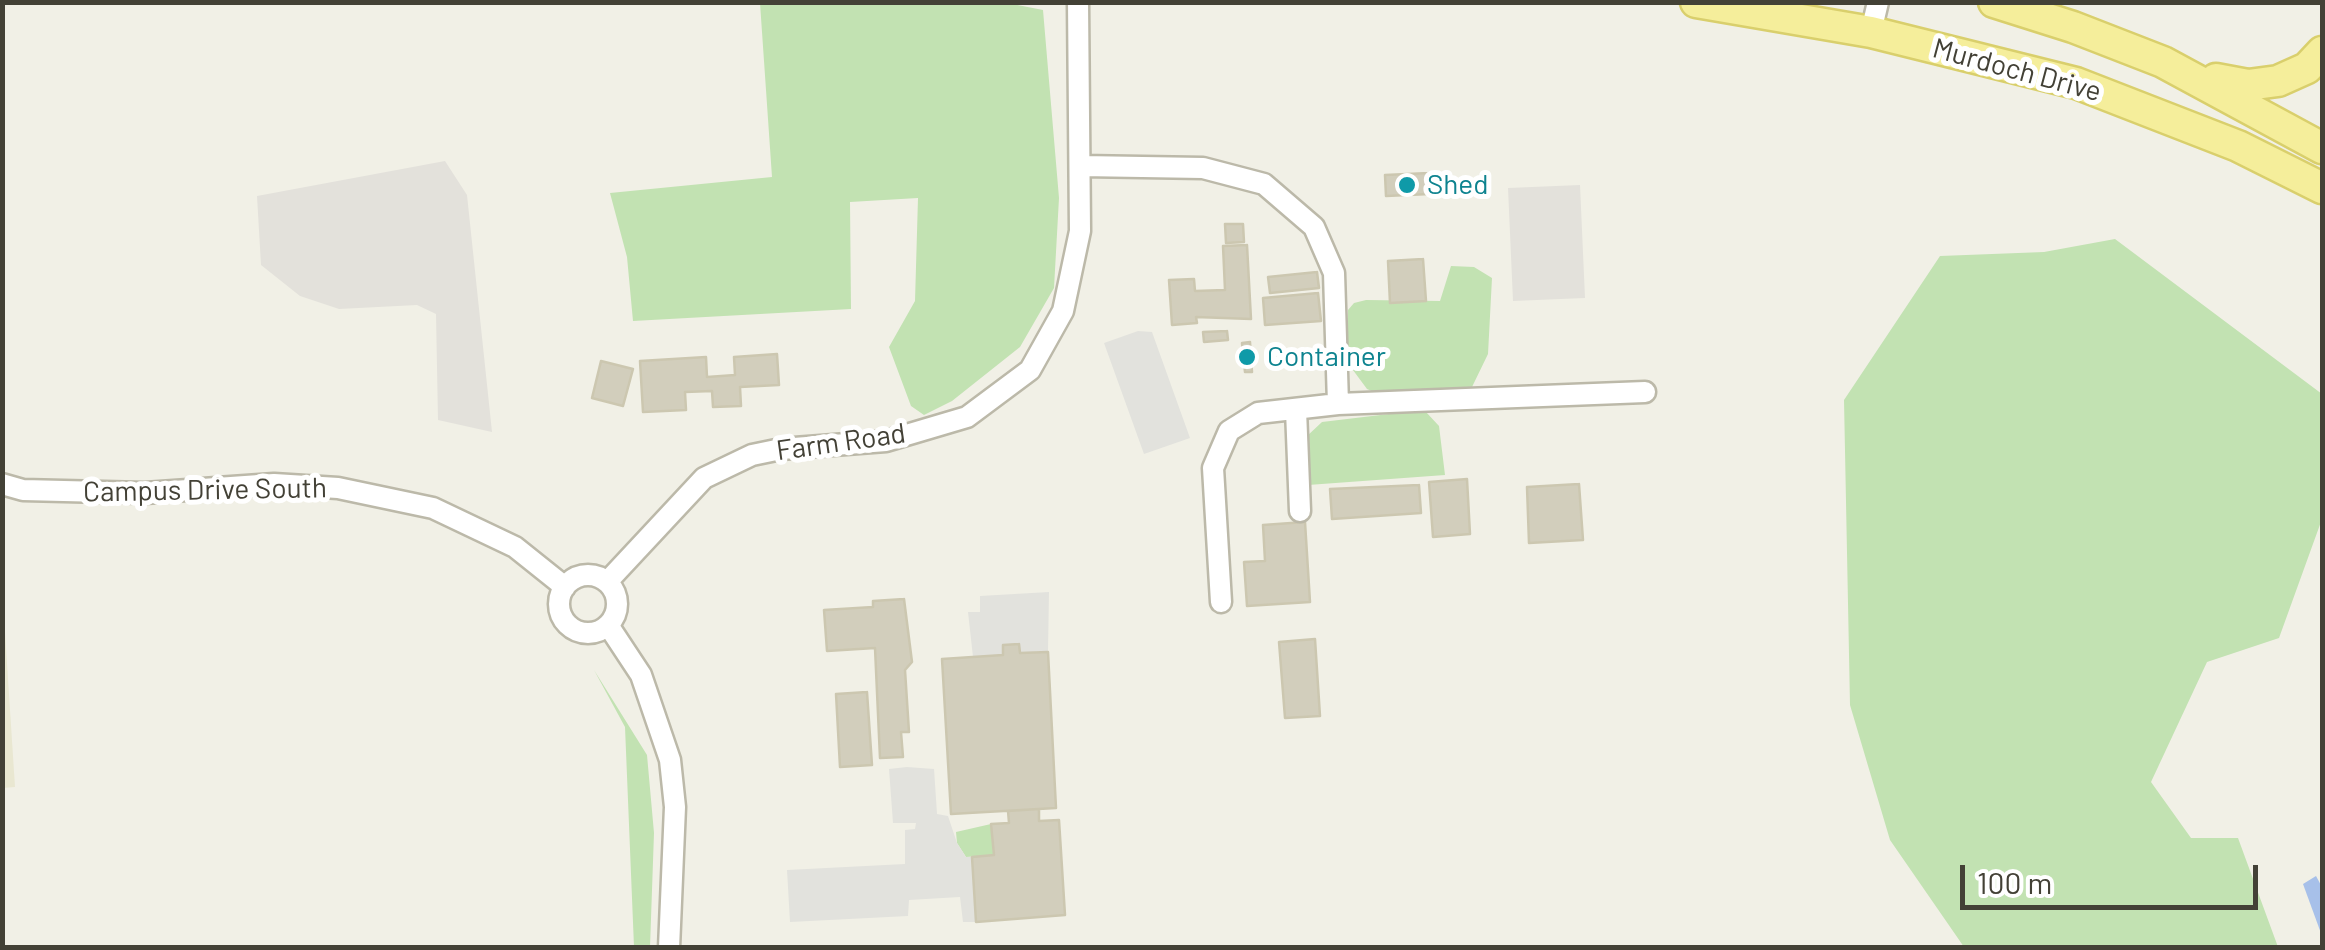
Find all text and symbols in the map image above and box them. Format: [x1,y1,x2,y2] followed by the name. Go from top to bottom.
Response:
[1929,31,2105,109] street label: Murdoch Drive
[1427,168,1488,202] place label: Shed
[1396,174,1418,196] marker: Shed
[1267,340,1386,374] place label: Container
[1236,346,1258,368] marker: Container
[774,416,908,468] street label: Farm Road
[83,471,327,509] street label: Campus Drive South
[1965,845,2262,907] scale bar
[1977,864,2052,900] text: 100 m

